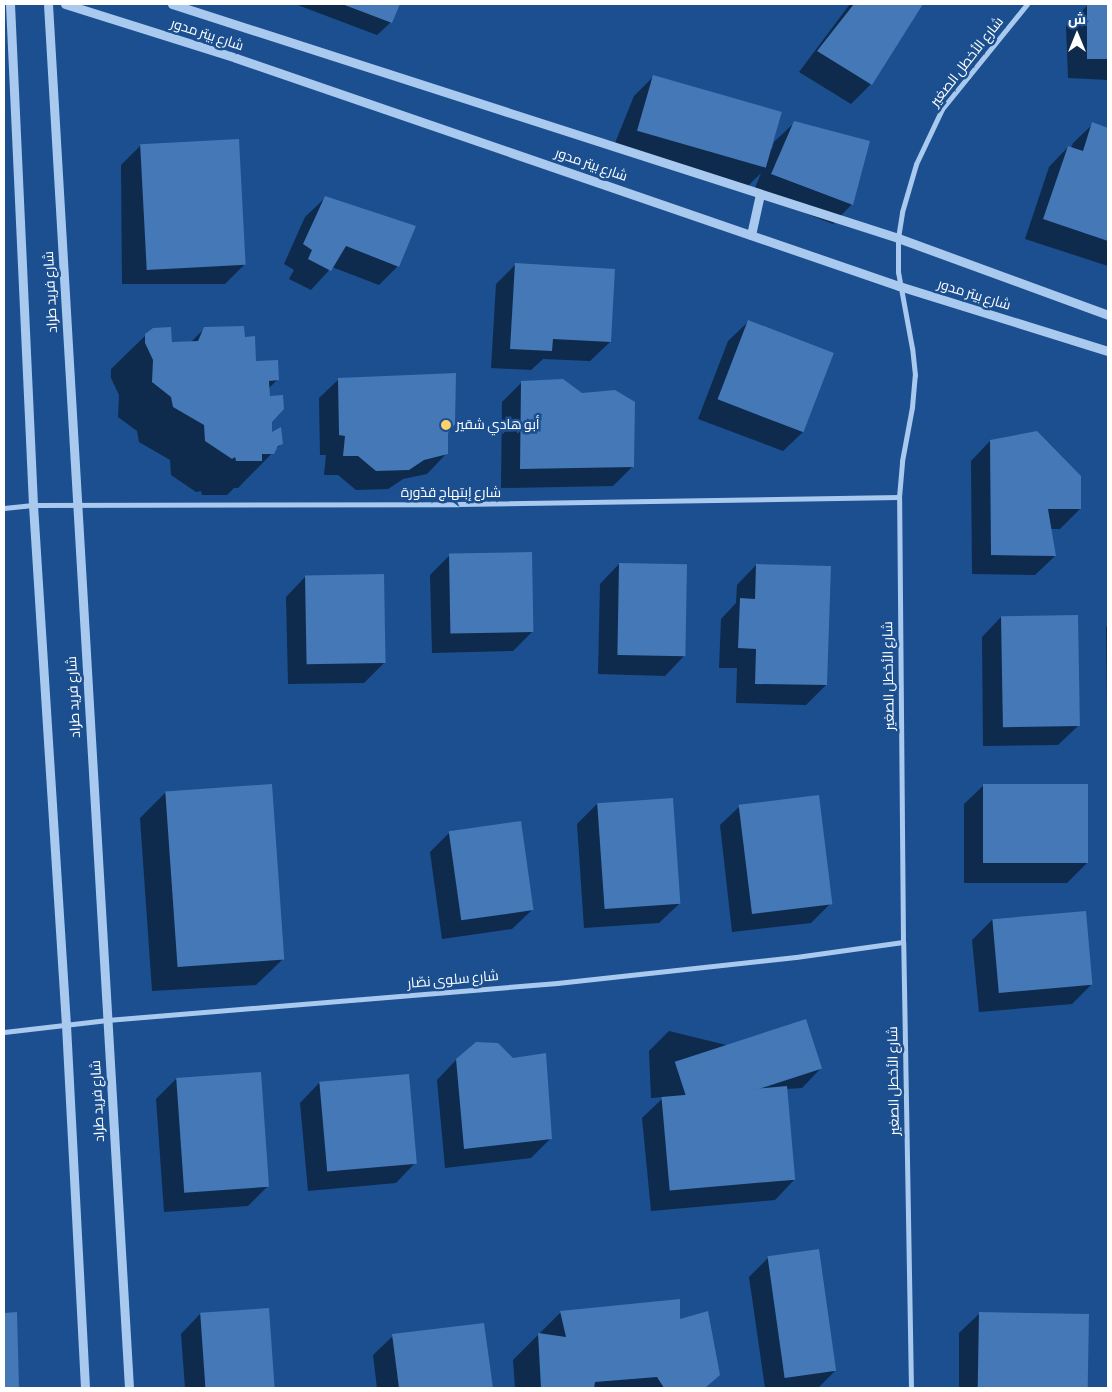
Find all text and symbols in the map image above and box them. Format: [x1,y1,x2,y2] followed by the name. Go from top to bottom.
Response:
[1052,10,1102,60] north arrow
[1068,13,1086,27] text: ش
[927,14,1007,110] street label: شارع الأخطل الصغير
[168,15,246,55] street label: شارع بيتر مدور
[552,145,630,185] street label: شارع بيتر مدور
[40,251,62,333] street label: شارع فريد طراد
[935,276,1013,314] street label: شارع بيتر مدور
[456,417,540,433] place label: أبو هادي شقير
[440,419,452,431] marker: أبو هادي شقير
[401,485,501,501] street label: شارع إبتهاج قدّورة
[880,621,898,731] street label: شارع الأخطل الصغير
[63,656,85,738] street label: شارع فريد طراد
[407,968,499,992] street label: شارع سلوى نصّار
[885,1026,903,1136] street label: شارع الأخطل الصغير
[87,1060,109,1142] street label: شارع فريد طراد

